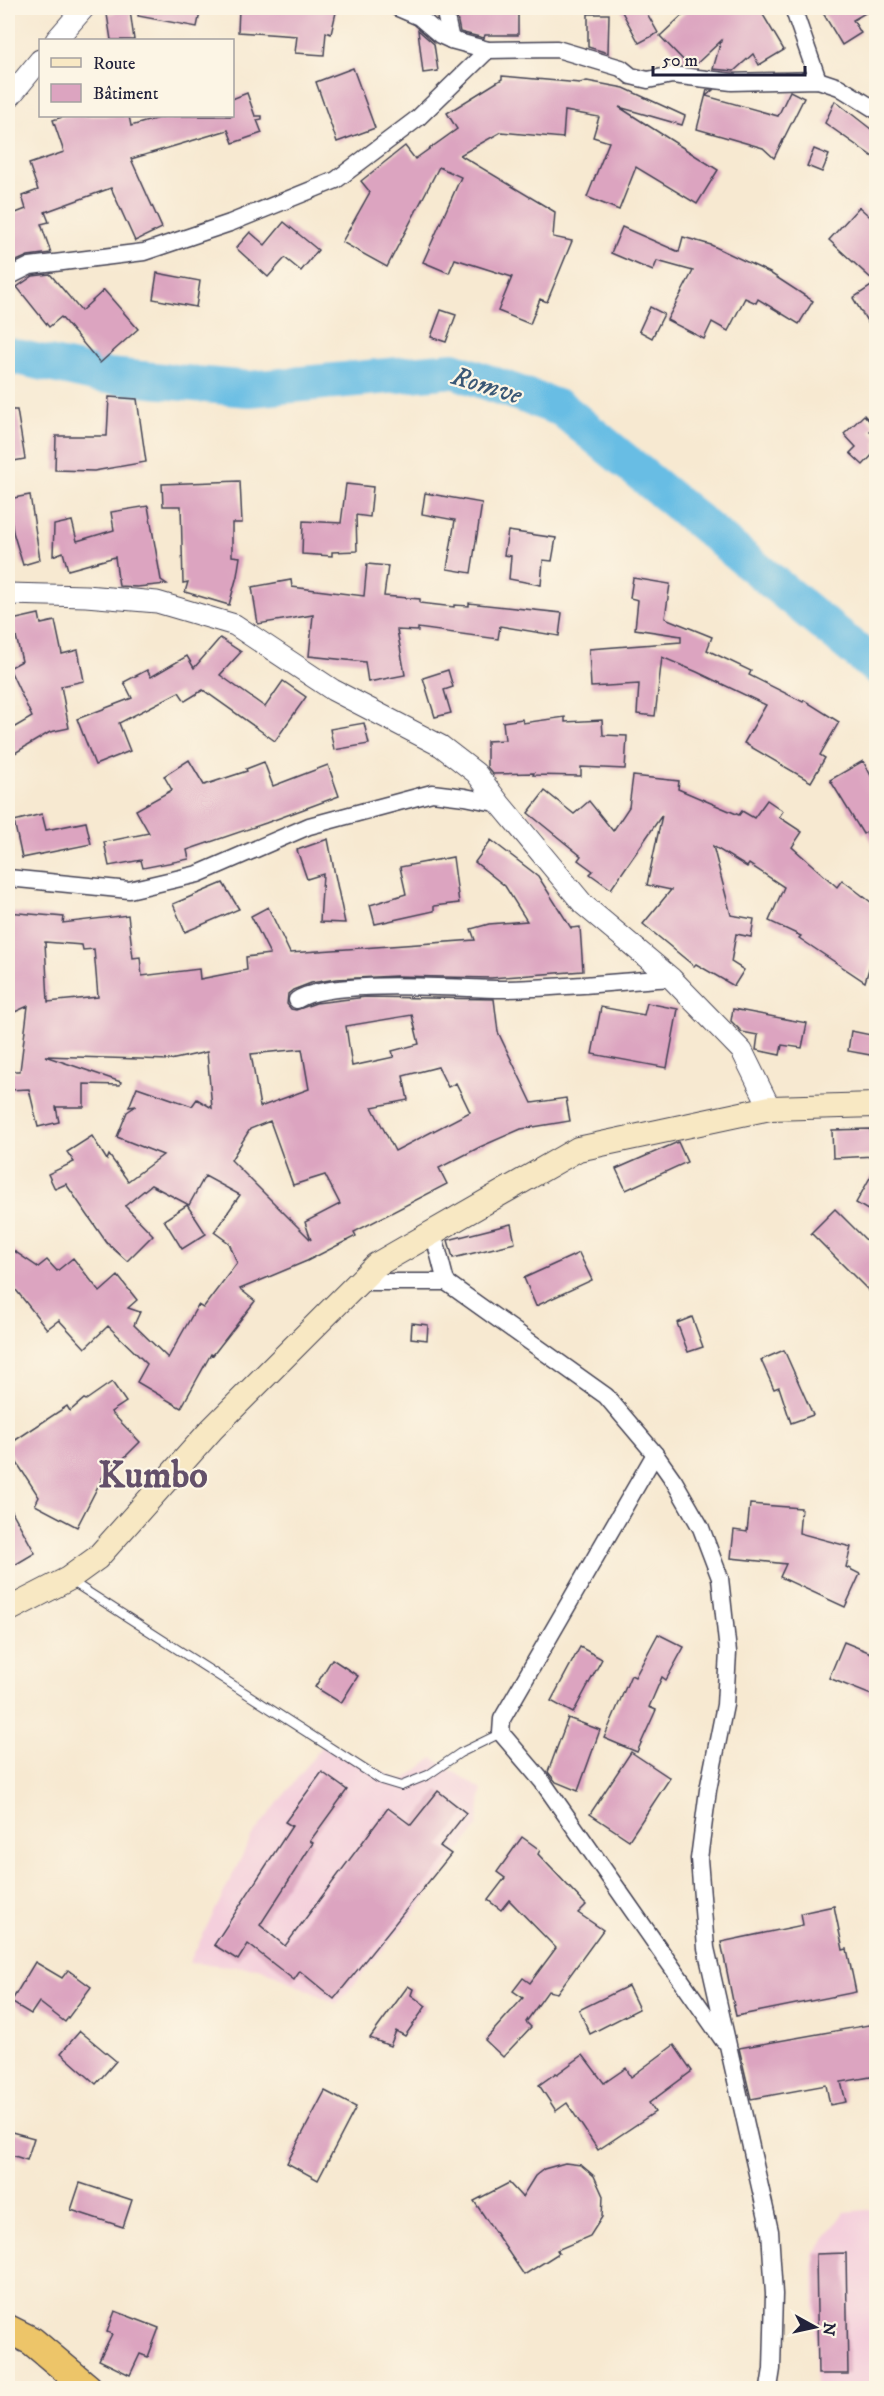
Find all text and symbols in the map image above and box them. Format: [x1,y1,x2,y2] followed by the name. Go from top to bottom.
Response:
[39,39,234,117] legend
[653,39,804,77] scale bar
[662,50,698,72] text: 50 m
[93,53,136,75] text: Route
[93,83,159,105] text: Bâtiment
[447,359,527,413] water label: Romve
[98,1452,208,1500] district label: Kumbo
[785,2297,845,2357] north arrow
[818,2321,840,2337] text: N

